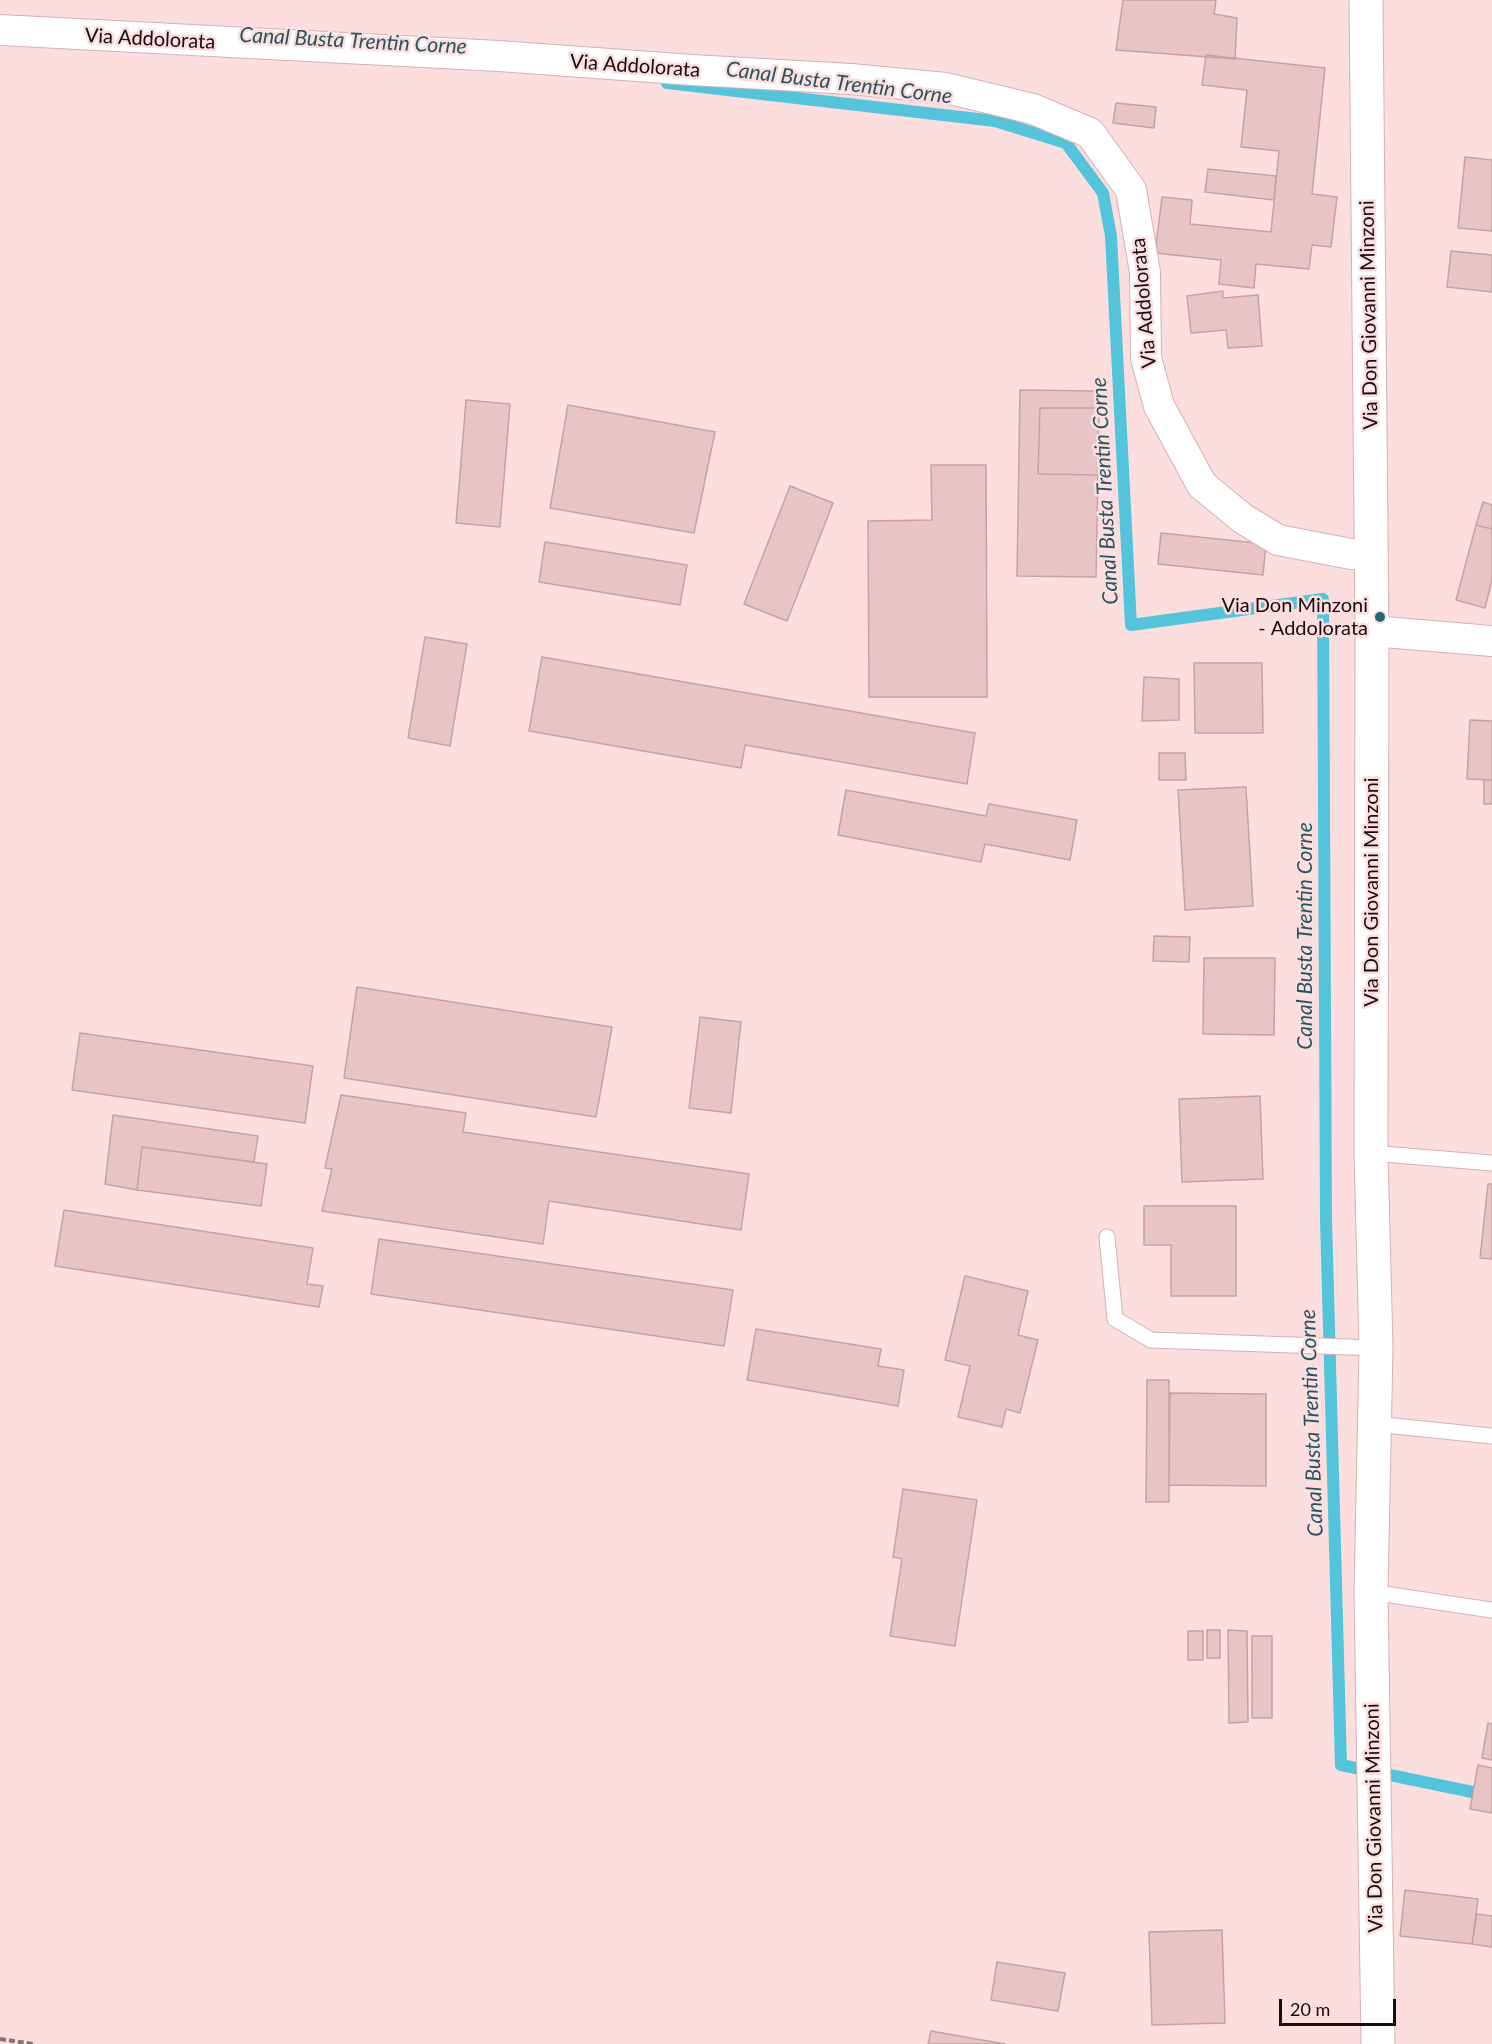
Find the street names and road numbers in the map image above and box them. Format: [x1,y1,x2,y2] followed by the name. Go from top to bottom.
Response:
[84,24,216,54] street label: Via Addolorata
[569,49,701,83] street label: Via Addolorata
[1355,200,1383,430] street label: Via Don Giovanni Minzoni
[1126,237,1162,369] street label: Via Addolorata
[1360,777,1384,1007] street label: Via Don Giovanni Minzoni
[1360,1703,1388,1933] street label: Via Don Giovanni Minzoni

